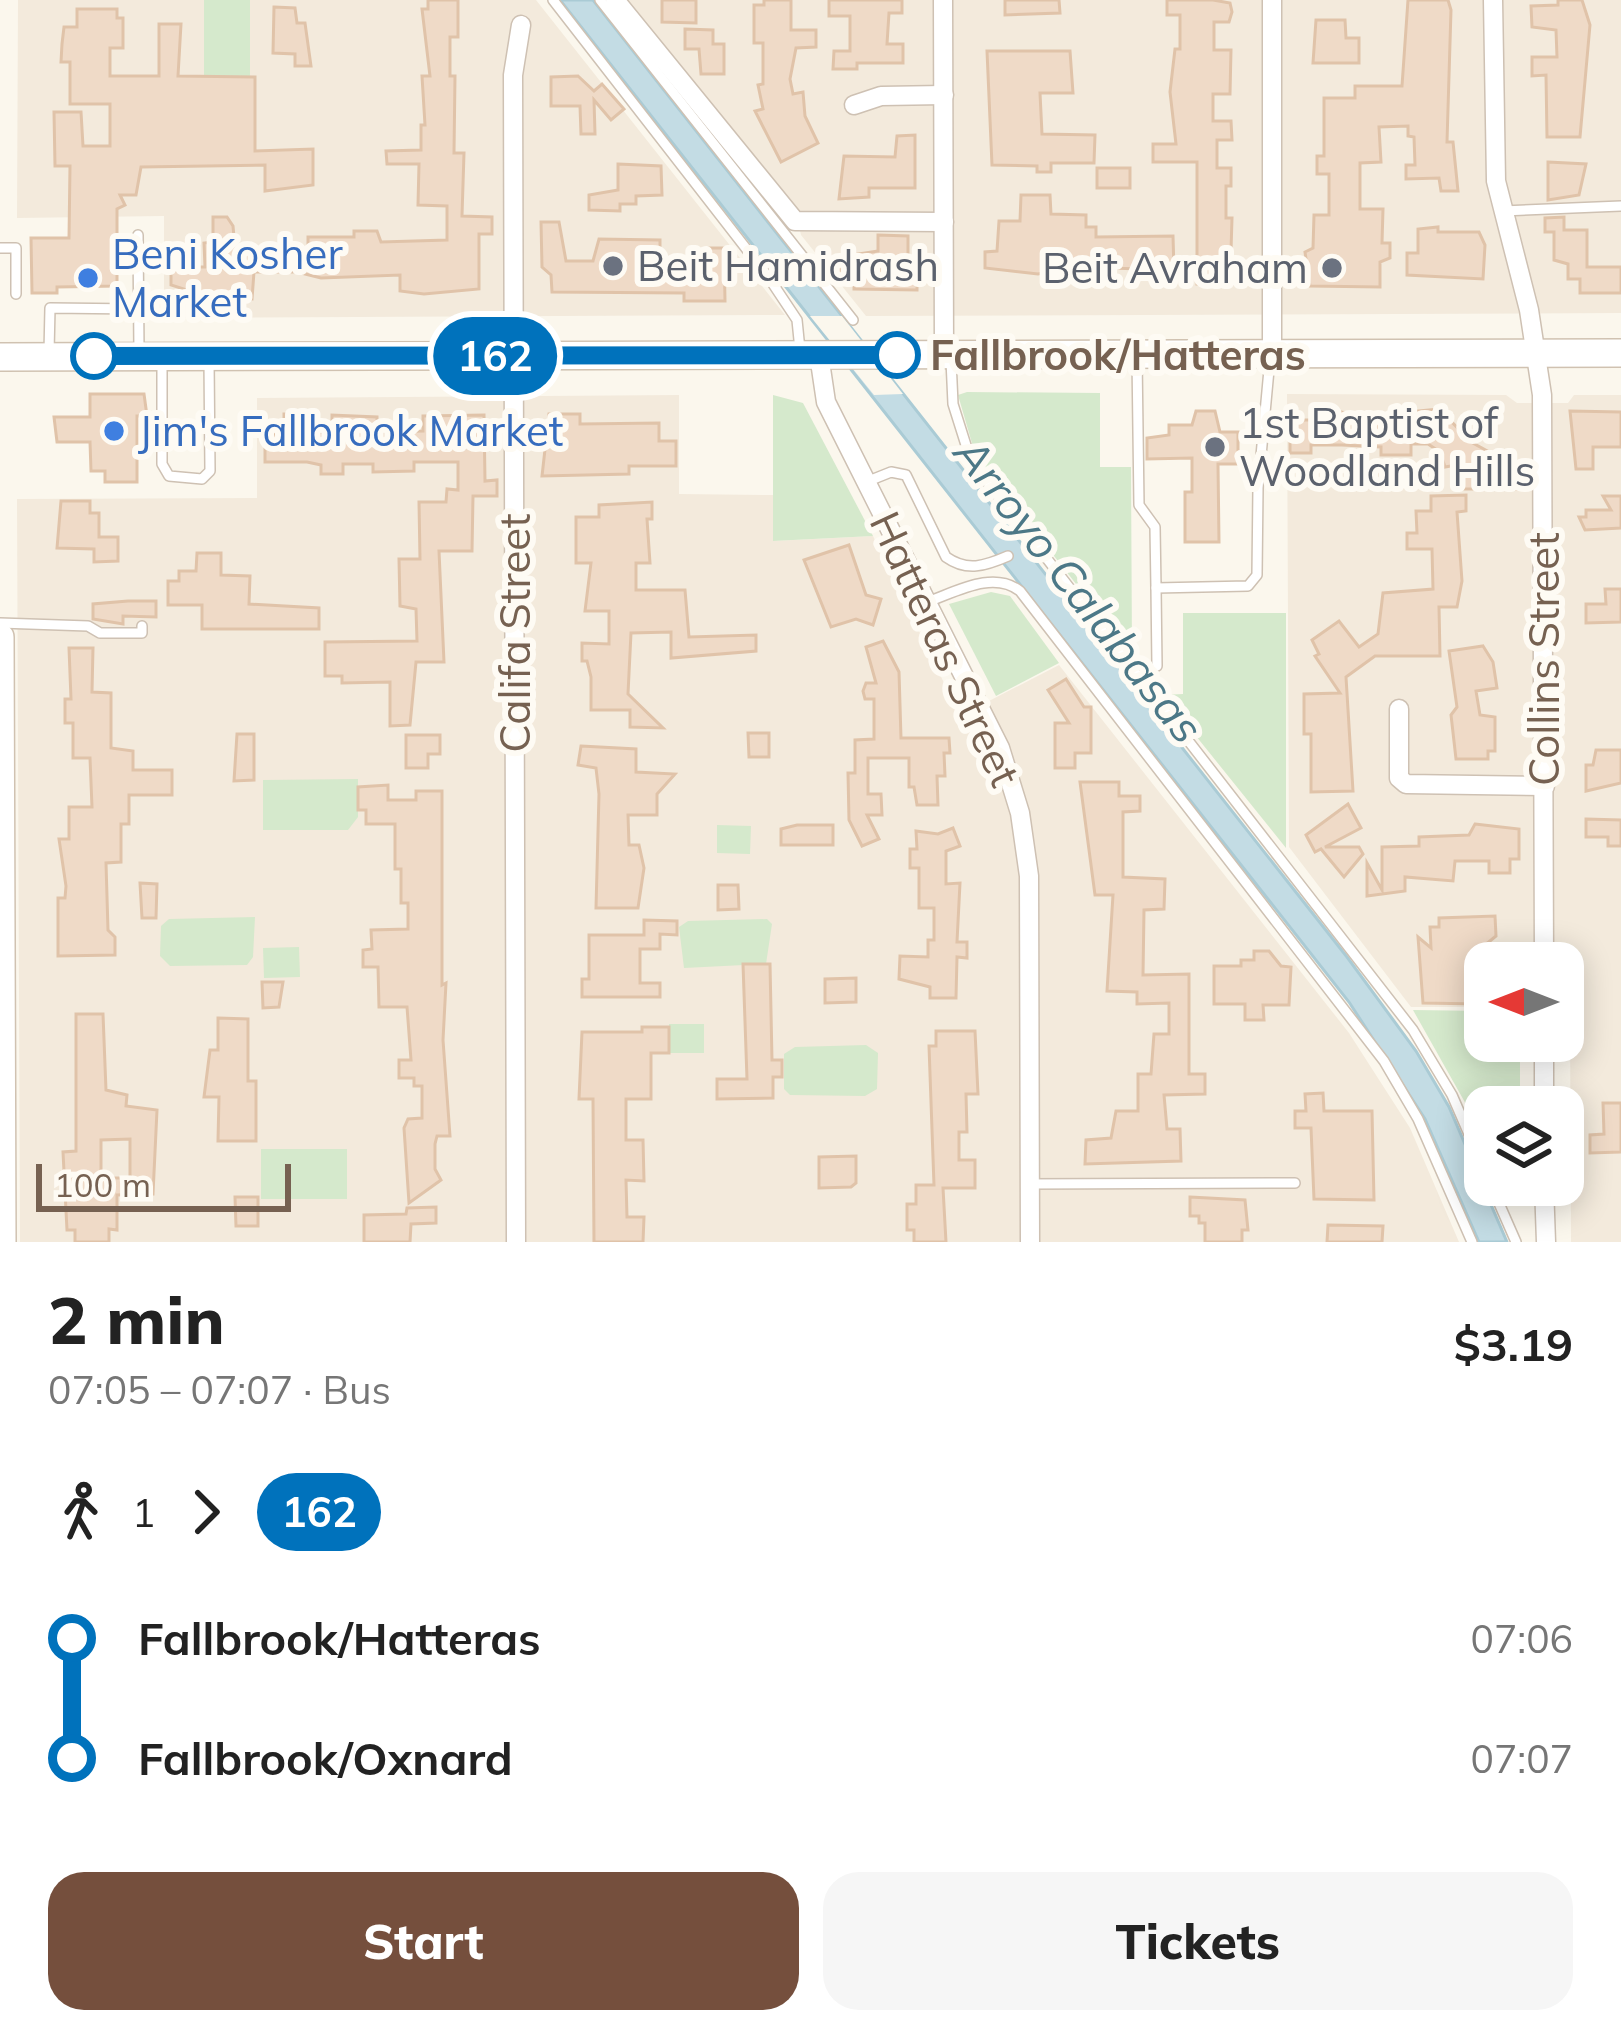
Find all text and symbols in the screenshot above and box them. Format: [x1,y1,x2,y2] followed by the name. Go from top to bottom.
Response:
[112,227,343,328] place label: Beni Kosher Market
[637,239,939,292] place label: Beit Hamidrash
[1042,241,1308,294] place label: Beit Avraham
[600,253,626,279] marker: Beit Hamidrash
[1319,255,1345,281] marker: Beit Avraham
[75,265,101,291] marker: Beni Kosher Market
[426,317,564,395] line badge: 162
[930,328,1306,381] place label: Fallbrook/Hatteras
[457,329,533,382] text: 162
[875,333,919,377] marker: Fallbrook/Hatteras
[72,334,116,378] unlabelled marker
[1239,396,1535,497] place label: 1st Baptist of Woodland Hills
[138,404,564,457] place label: Jim's Fallbrook Market
[101,418,127,444] marker: Jim's Fallbrook Market
[943,425,1216,753] water label: Arroyo Calabasas
[1202,434,1228,460] marker: 1st Baptist of Woodland Hills
[859,503,1032,795] street label: Hatteras Street
[488,513,541,753] street label: Califa Street
[1517,532,1570,786] street label: Collins Street
[1464,942,1584,1062] north arrow
[1464,942,1584,1206] map controls
[1464,1086,1584,1206] button: layers
[36,1158,291,1211] scale bar
[54,1164,151,1205] text: 100 m
[48,1278,225,1361] text: 2 min
[1454,1316,1573,1372] text: $3.19
[48,1365,391,1414] text: 07:05 – 07:07 · Bus
[48,1479,114,1545] icon: walk
[173,1479,239,1545] icon: forward
[281,1485,357,1538] text: 162
[132,1488,155,1537] text: 1
[138,1610,541,1666] text: Fallbrook/Hatteras
[1471,1614,1573,1663] text: 07:06
[138,1730,513,1786] text: Fallbrook/Oxnard
[1471,1734,1573,1783] text: 07:07
[48,1872,799,2010] button: Start
[823,1872,1573,2010] button: Tickets

